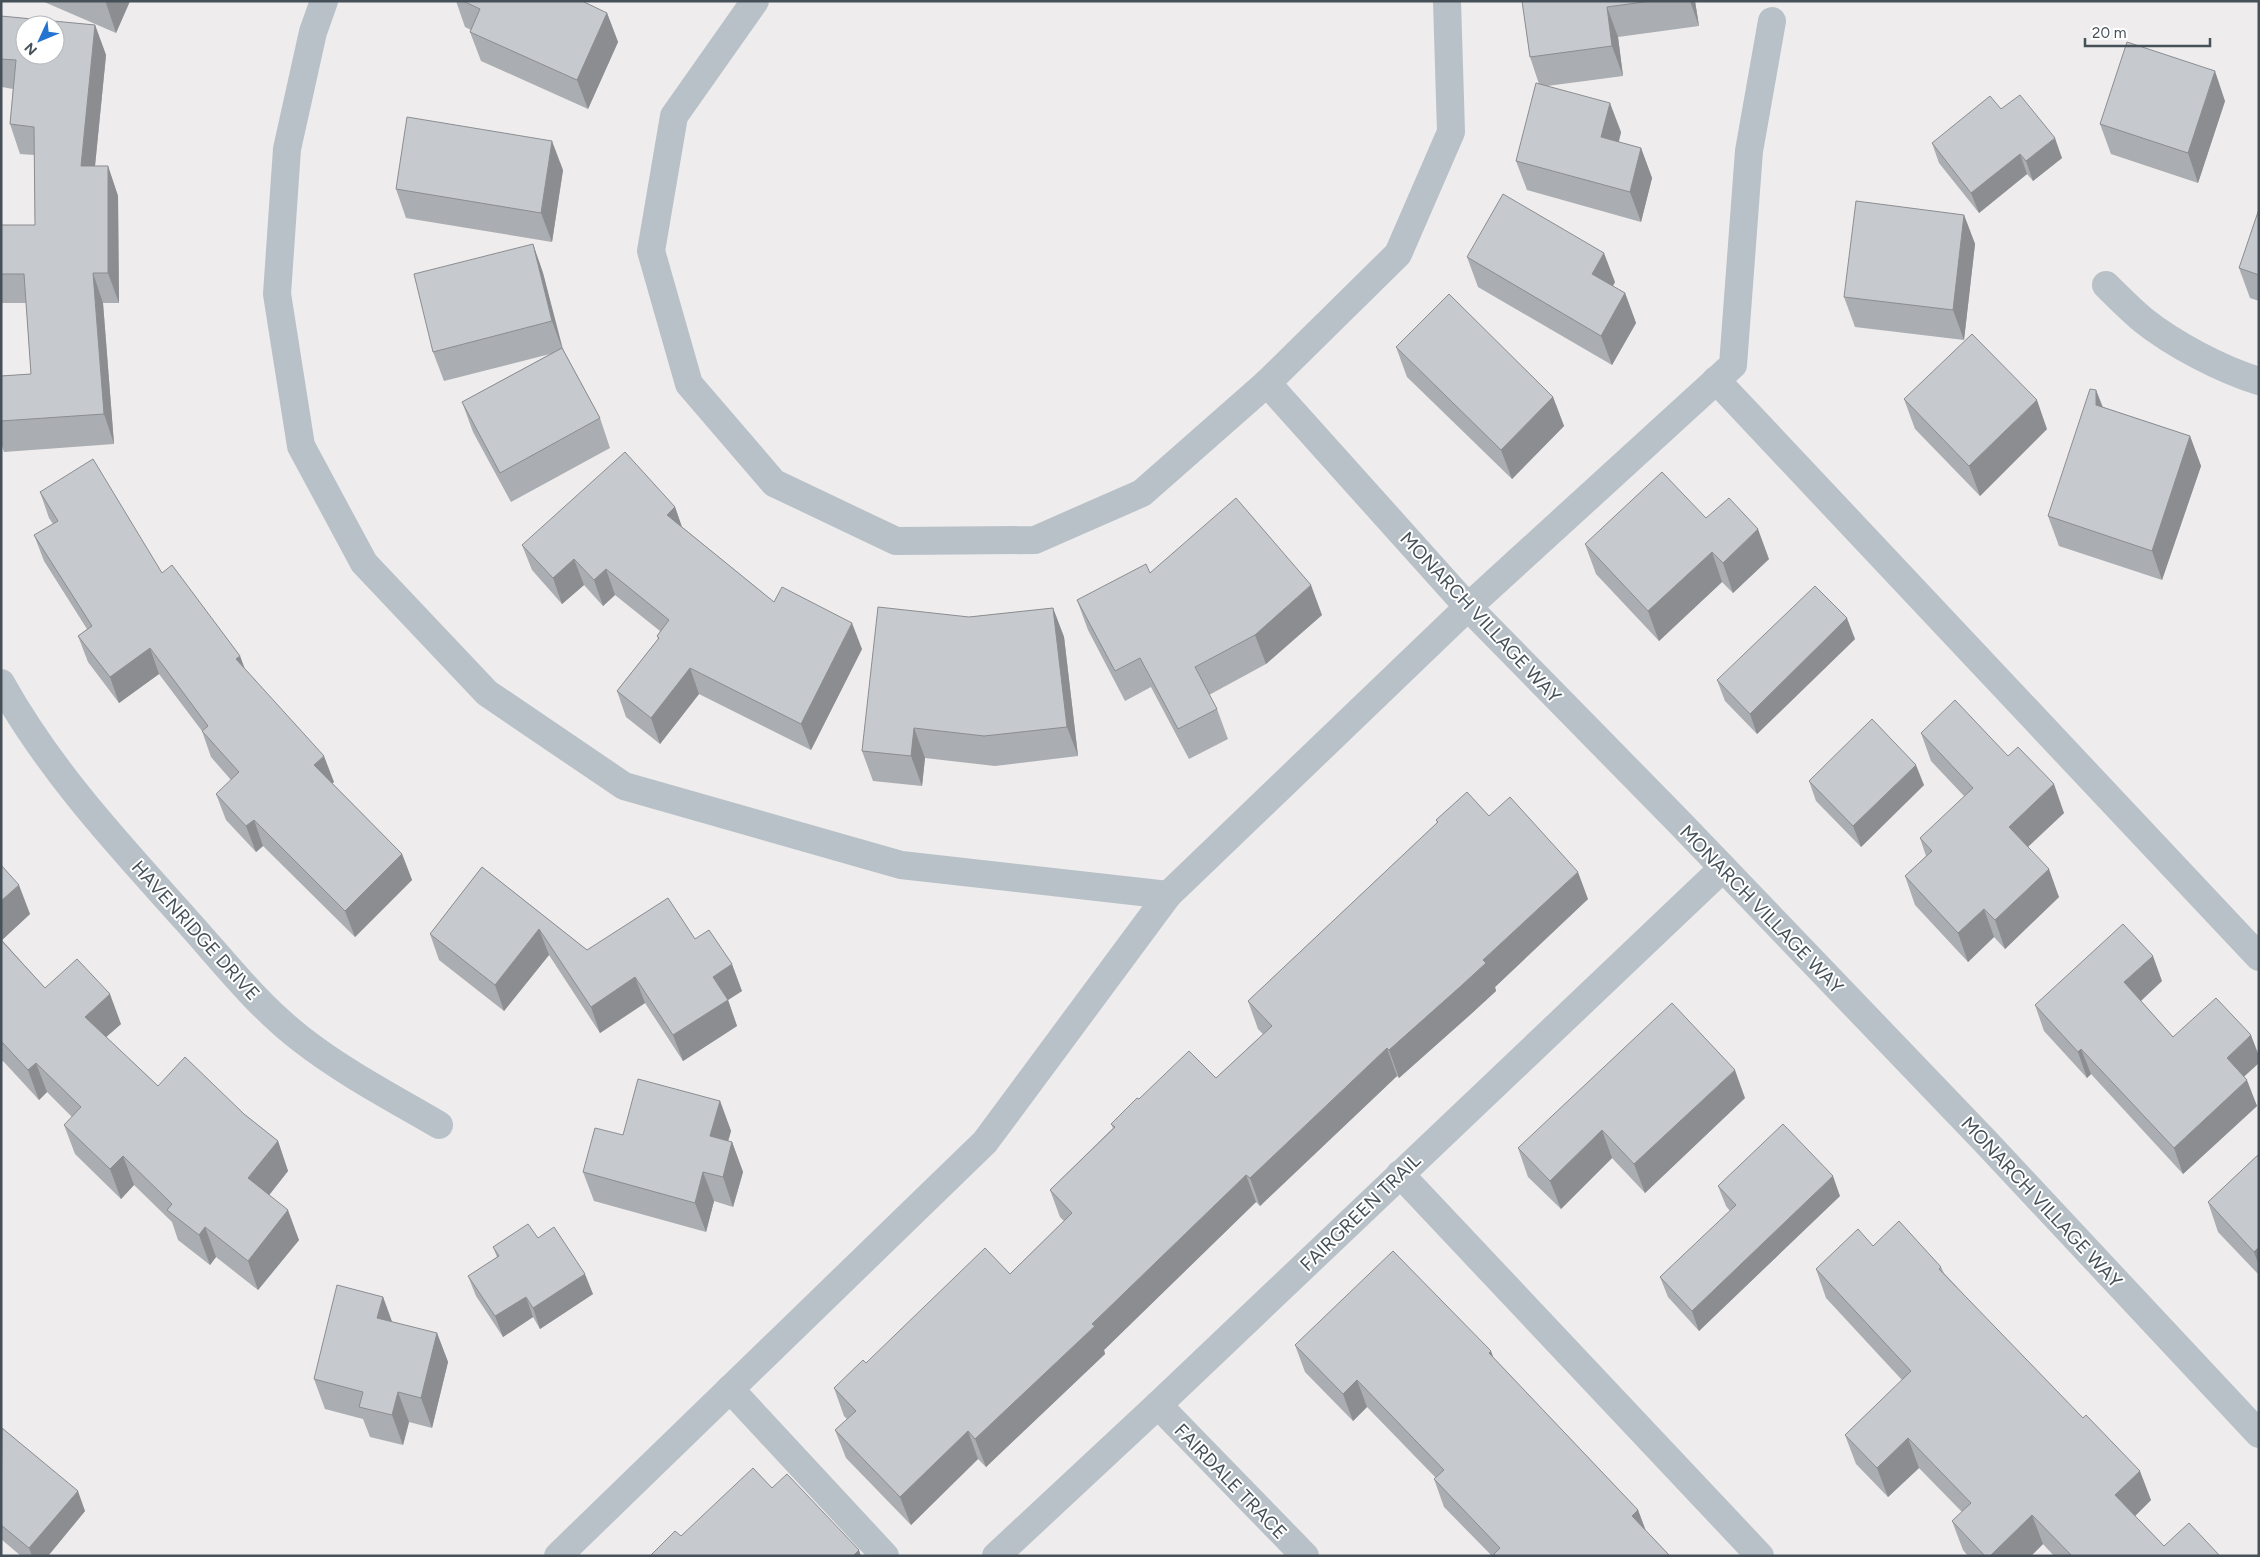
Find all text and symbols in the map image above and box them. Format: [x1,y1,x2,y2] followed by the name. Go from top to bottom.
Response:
[15,15,65,65] north arrow
[2085,15,2210,47] scale bar
[2092,24,2126,42] text: 20 m
[21,39,41,58] text: N
[1395,527,1566,708] street label: MONARCH VILLAGE WAY
[1675,820,1849,999] street label: MONARCH VILLAGE WAY
[127,856,265,1005] street label: HAVENRIDGE DRIVE
[1956,1112,2127,1293] street label: MONARCH VILLAGE WAY
[1295,1149,1426,1276] street label: FAIRGREEN TRAIL
[1170,1419,1292,1544] street label: FAIRDALE TRACE

